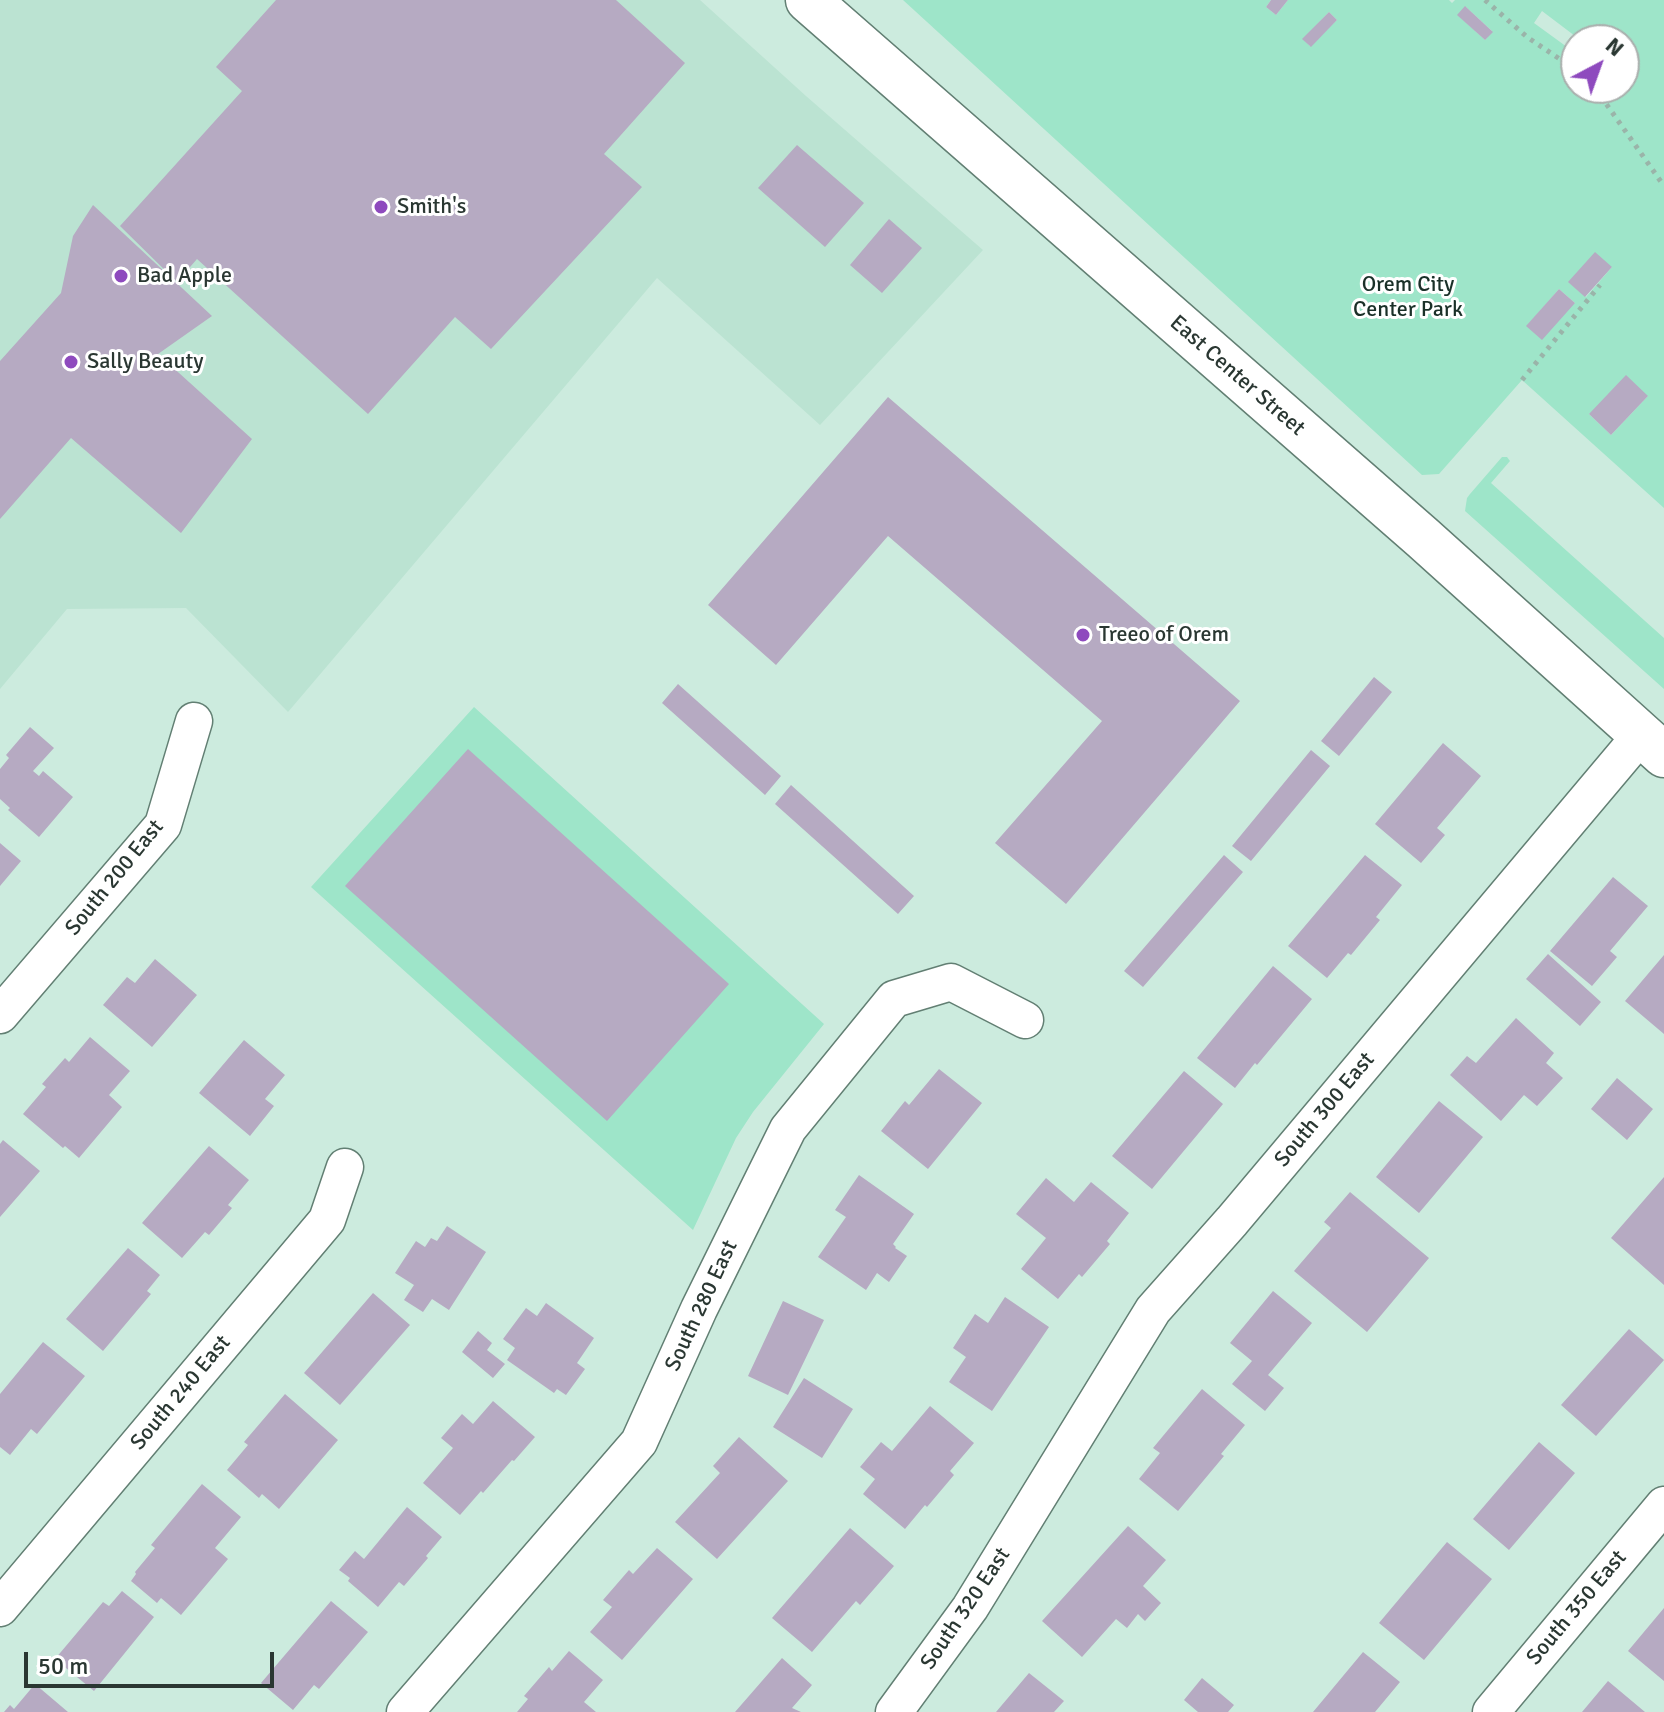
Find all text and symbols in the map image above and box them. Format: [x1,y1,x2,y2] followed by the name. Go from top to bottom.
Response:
[1560,24,1640,104] north arrow
[1600,32,1629,62] text: N
[397,194,466,220] place label: Smith's
[372,198,390,216] marker: Smith's
[137,263,232,289] place label: Bad Apple
[112,267,130,285] marker: Bad Apple
[1353,272,1463,324] park label: Orem City Center Park
[1164,310,1310,442] street label: East Center Street
[87,349,204,375] place label: Sally Beauty
[62,353,80,371] marker: Sally Beauty
[1099,622,1229,648] place label: Treeo of Orem
[1074,626,1092,644] marker: Treeo of Orem
[60,815,170,941] street label: South 200 East
[1269,1047,1381,1173] street label: South 300 East
[660,1236,744,1376] street label: South 280 East
[125,1330,237,1456] street label: South 240 East
[916,1543,1016,1675] street label: South 320 East
[1521,1545,1633,1671] street label: South 350 East
[28,1636,278,1686] scale bar
[38,1651,88,1681] text: 50 m

